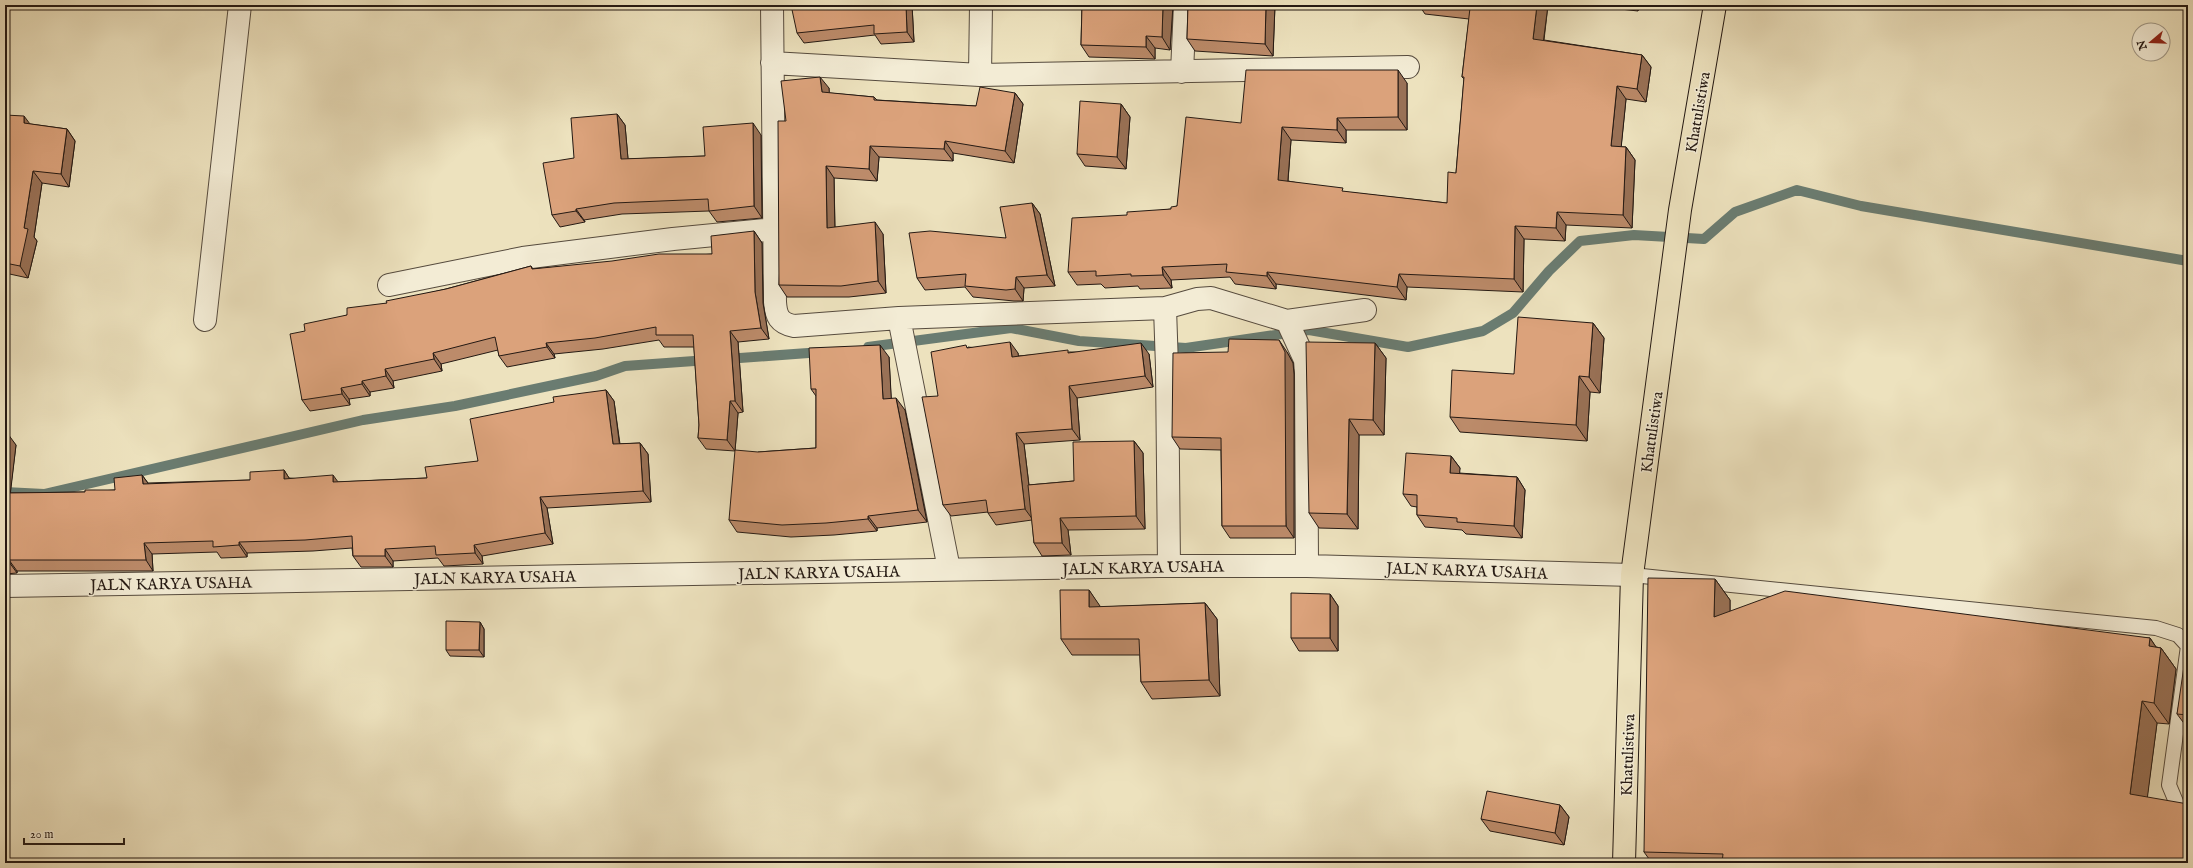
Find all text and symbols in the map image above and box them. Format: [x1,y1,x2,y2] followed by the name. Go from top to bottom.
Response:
[2131,22,2171,62] north arrow
[2134,38,2151,53] text: N
[1682,70,1716,155] street label: Khatulistiwa
[1637,390,1669,474] street label: Khatulistiwa
[1060,558,1225,580] street label: JALN KARYA USAHA
[1384,559,1549,585] street label: JALN KARYA USAHA
[736,563,901,585] street label: JALN KARYA USAHA
[412,568,577,590] street label: JALN KARYA USAHA
[88,574,253,596] street label: JALN KARYA USAHA
[1618,714,1640,796] street label: Khatulistiwa
[24,820,124,846] scale bar
[30,827,53,842] text: 20 m

